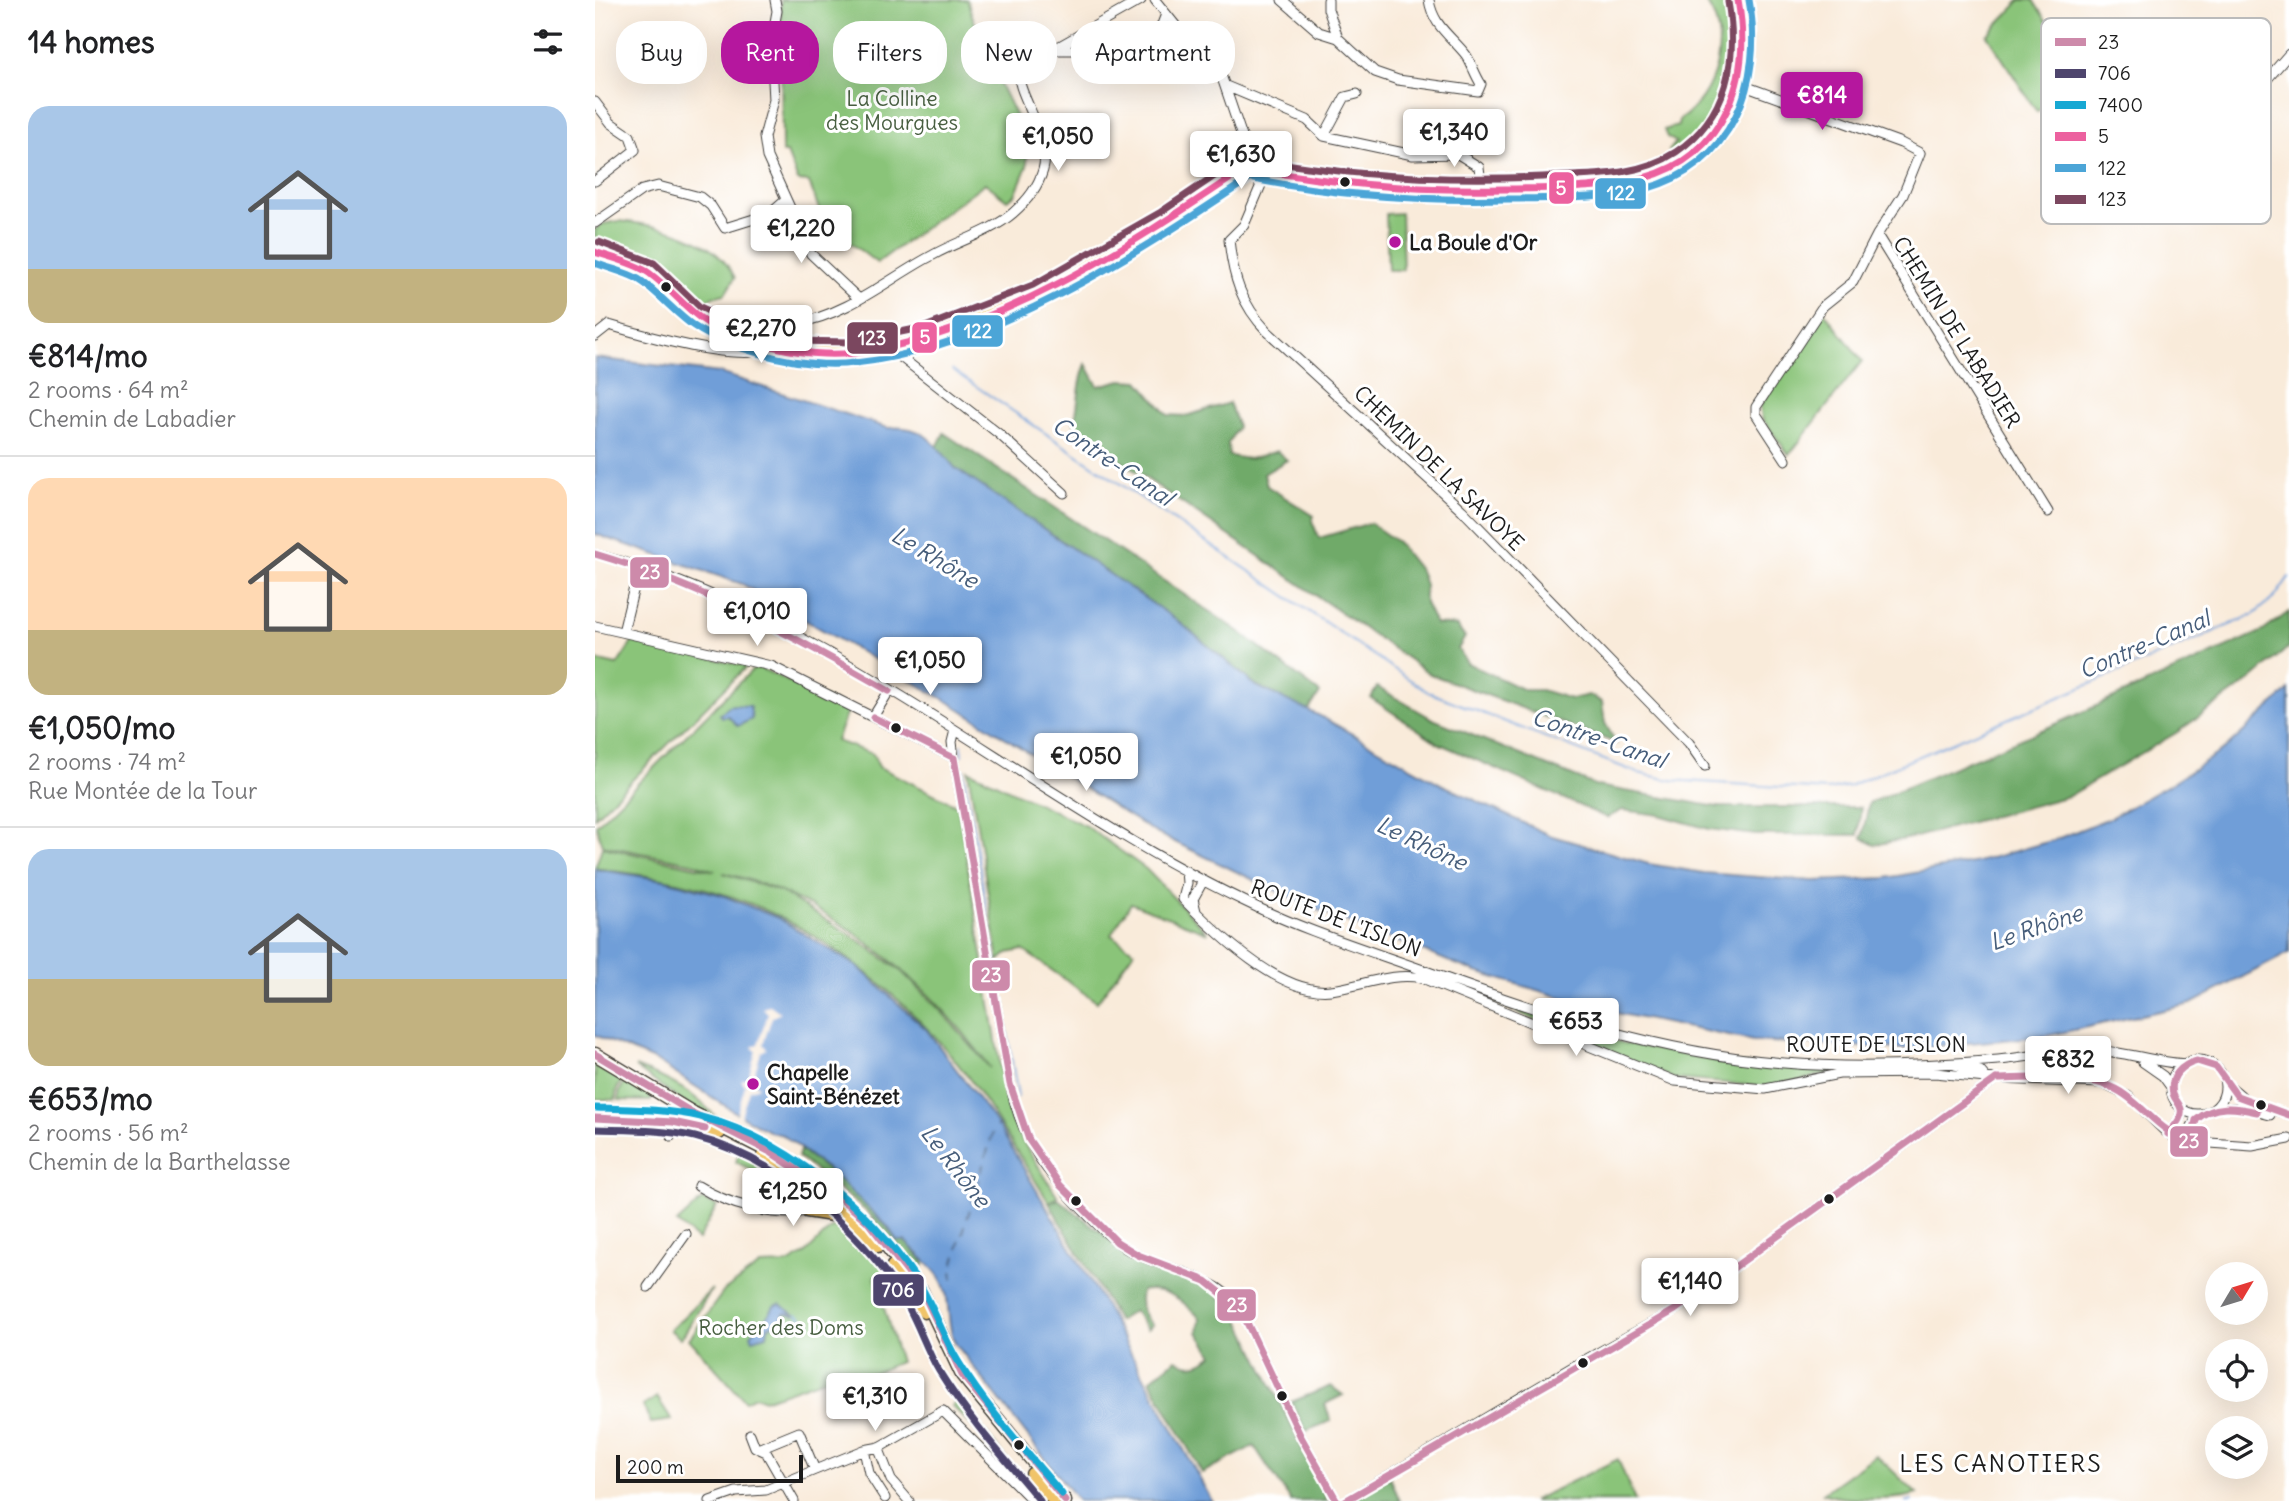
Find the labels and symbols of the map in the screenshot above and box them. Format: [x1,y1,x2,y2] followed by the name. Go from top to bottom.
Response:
[2041,18,2271,224] legend
[2098,30,2119,54] text: 23
[2098,61,2131,85] text: 706
[1781,72,1863,132] pin: €814
[826,85,958,136] park label: La Colline des Mourgues
[2098,93,2143,117] text: 7400
[1397,110,1511,169] pin: €1,340
[1001,114,1115,173] pin: €1,050
[2098,124,2109,148] text: 5
[1184,132,1298,191] pin: €1,630
[2098,156,2126,180] text: 122
[1548,171,1575,205] line badge: 5
[1338,175,1352,189] unlabelled marker
[1556,176,1567,200] text: 5
[1594,177,1647,210] line badge: 122
[1607,181,1635,205] text: 122
[2098,187,2127,211] text: 123
[744,205,858,265] pin: €1,220
[1409,229,1538,256] place label: La Boule d'Or
[1887,231,2027,433] street label: CHEMIN DE LABADIER
[1387,234,1403,250] marker: La Boule d'Or
[659,280,673,294] unlabelled marker
[704,306,818,365] pin: €2,270
[951,314,1004,348] line badge: 122
[964,319,992,343] text: 122
[846,321,899,355] line badge: 123
[911,321,938,354] line badge: 5
[920,325,931,349] text: 5
[858,326,886,350] text: 123
[1348,380,1530,556] street label: CHEMIN DE LA SAVOYE
[1047,410,1181,514] water label: Contre-Canal
[886,520,985,595] water label: Le Rhône
[629,556,670,589] line badge: 23
[639,560,661,584] text: 23
[700,588,814,648] pin: €1,010
[2074,602,2216,685] water label: Contre-Canal
[873,638,987,697] pin: €1,050
[1528,702,1672,775] water label: Contre-Canal
[889,721,903,735] unlabelled marker
[1029,734,1143,793] pin: €1,050
[1372,810,1473,877] water label: Le Rhône
[1247,873,1425,963] street label: ROUTE DE L'ISLON
[1986,897,2088,956] water label: Le Rhône
[971,959,1011,992] line badge: 23
[980,963,1002,987] text: 23
[1535,998,1617,1058] pin: €653
[1786,1031,1966,1058] street label: ROUTE DE L'ISLON
[2027,1036,2109,1096] pin: €832
[767,1059,900,1110] place label: Chapelle Saint-Bénézet
[745,1076,761,1092] marker: Chapelle Saint-Bénézet
[2254,1098,2268,1112] unlabelled marker
[915,1119,998,1214] water label: Le Rhône
[2169,1125,2209,1158] line badge: 23
[2178,1129,2200,1153] text: 23
[736,1168,850,1228] pin: €1,250
[1822,1192,1836,1206] unlabelled marker
[1069,1194,1083,1208] unlabelled marker
[1633,1258,1747,1318] pin: €1,140
[2205,1262,2268,1325] north arrow
[872,1273,925,1307] line badge: 706
[882,1278,914,1302] text: 706
[1216,1288,1257,1322] line badge: 23
[1226,1293,1248,1317] text: 23
[698,1314,864,1341] park label: Rocher des Doms
[1576,1356,1590,1370] unlabelled marker
[818,1374,932,1433] pin: €1,310
[1275,1389,1289,1403] unlabelled marker
[1012,1438,1026,1452] unlabelled marker
[1899,1448,2103,1478] district label: LES CANOTIERS
[616,1452,803,1484] scale bar

